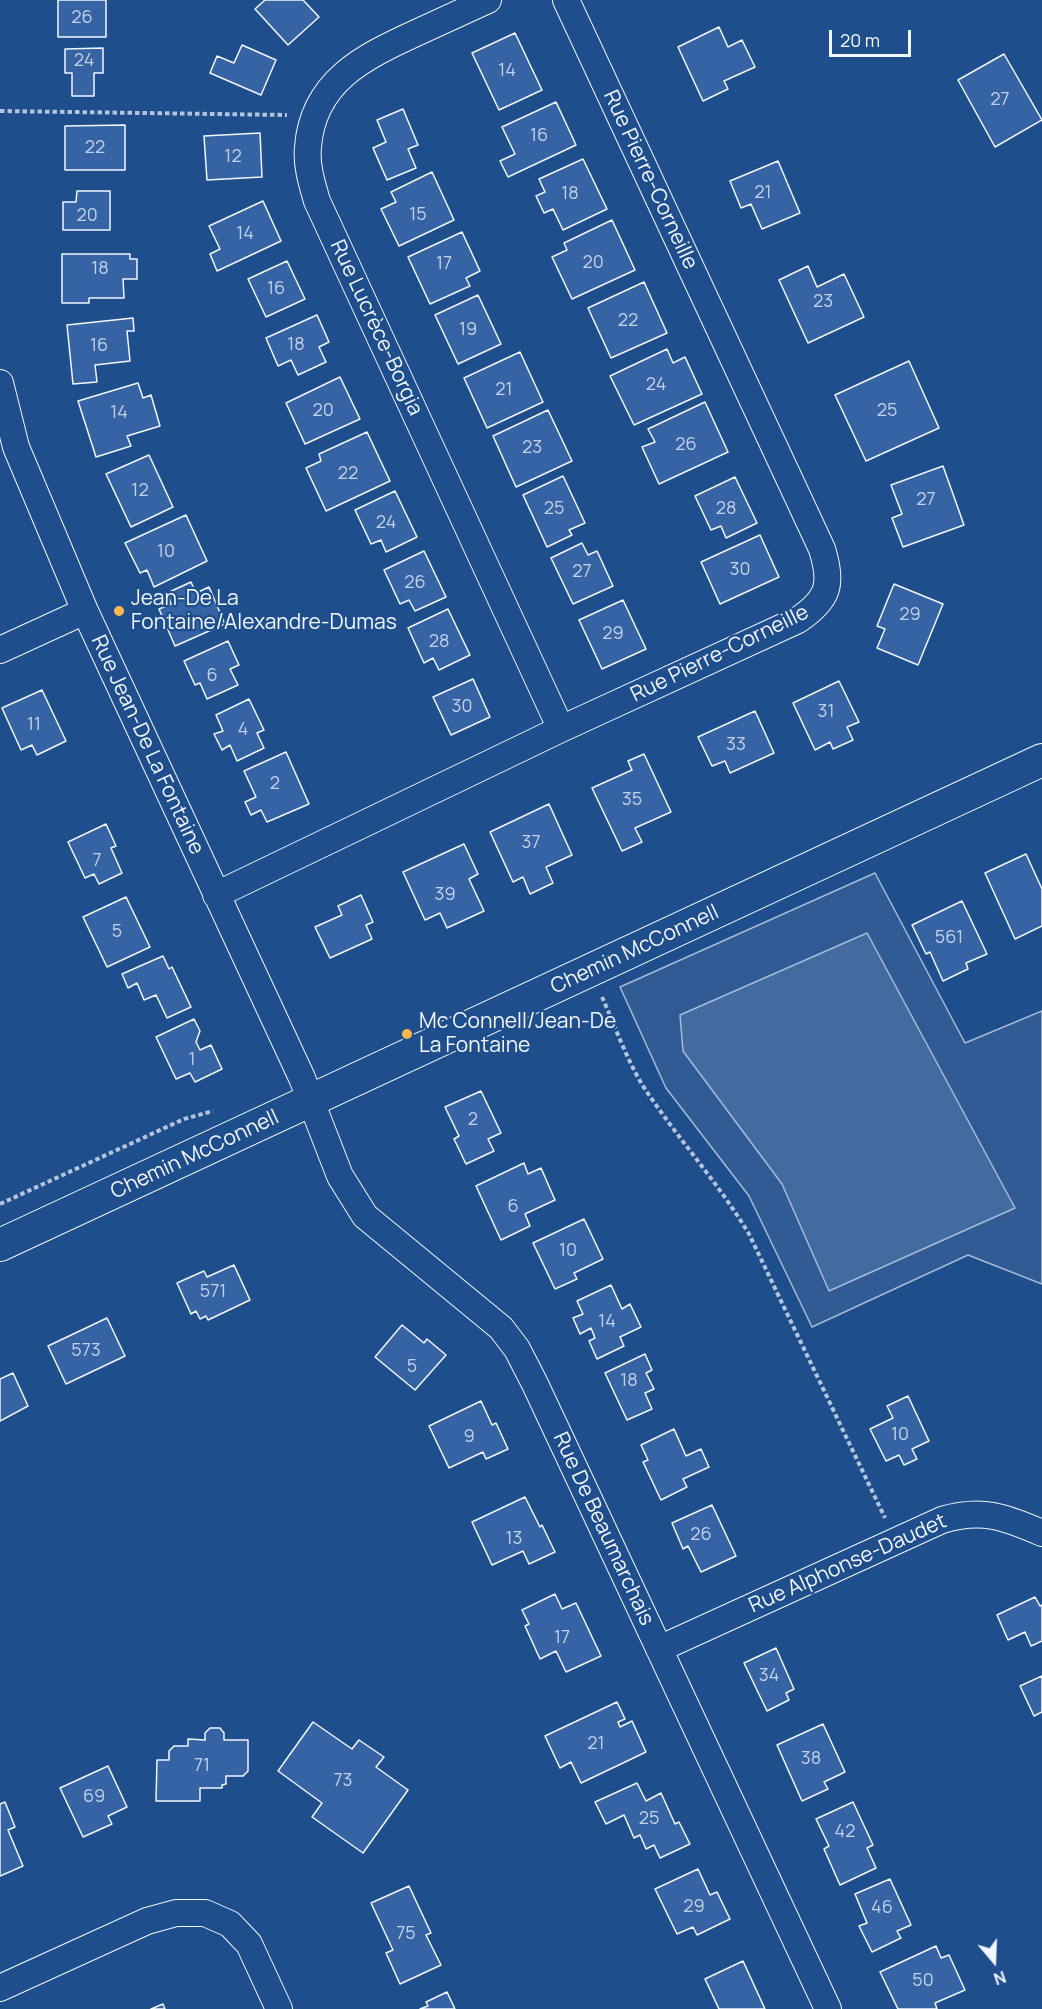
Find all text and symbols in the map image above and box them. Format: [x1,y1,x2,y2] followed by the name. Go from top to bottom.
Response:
[71,7,93,29] house number: 26
[832,18,914,56] scale bar
[840,28,880,52] text: 20 m
[74,50,94,72] house number: 24
[498,60,516,82] house number: 14
[597,86,703,274] street label: Rue Pierre-Corneille
[990,89,1010,111] house number: 27
[530,125,548,147] house number: 16
[85,137,105,159] house number: 22
[224,146,242,168] house number: 12
[754,182,772,204] house number: 21
[561,183,579,205] house number: 18
[409,204,427,226] house number: 15
[76,205,98,227] house number: 20
[236,223,254,245] house number: 14
[324,236,428,420] street label: Rue Lucrèce-Borgia
[582,252,604,274] house number: 20
[436,253,452,275] house number: 17
[91,258,109,280] house number: 18
[267,278,285,300] house number: 16
[813,291,833,313] house number: 23
[618,310,638,332] house number: 22
[459,319,477,341] house number: 19
[287,334,305,356] house number: 18
[90,335,108,357] house number: 16
[646,374,666,396] house number: 24
[495,379,513,401] house number: 21
[312,400,334,422] house number: 20
[877,400,897,422] house number: 25
[110,402,128,424] house number: 14
[675,434,697,456] house number: 26
[522,437,542,459] house number: 23
[338,463,358,485] house number: 22
[131,480,149,502] house number: 12
[916,489,936,511] house number: 27
[544,498,564,520] house number: 25
[716,498,736,520] house number: 28
[376,512,396,534] house number: 24
[157,541,175,563] house number: 10
[730,559,750,581] house number: 30
[572,561,592,583] house number: 27
[404,572,426,594] house number: 26
[131,586,397,636] place label: Jean-De La Fontaine/Alexandre-Dumas
[627,600,813,708] street label: Rue Pierre-Corneille
[112,604,126,618] marker: Jean-De La Fontaine/Alexandre-Dumas
[899,604,921,626] house number: 29
[602,623,624,645] house number: 29
[85,631,209,859] street label: Rue Jean-De La Fontaine
[429,631,449,653] house number: 28
[206,665,218,687] house number: 6
[452,696,472,718] house number: 30
[818,701,834,723] house number: 31
[27,714,41,736] house number: 11
[238,719,248,741] house number: 4
[726,734,746,756] house number: 33
[270,773,280,795] house number: 2
[622,789,642,811] house number: 35
[522,832,540,854] house number: 37
[92,850,102,872] house number: 7
[434,884,456,906] house number: 39
[547,900,723,1000] street label: Chemin McConnell
[112,921,122,943] house number: 5
[935,927,963,949] house number: 561
[419,1009,616,1059] place label: Mc Connell/Jean-De La Fontaine
[400,1027,414,1041] marker: Mc Connell/Jean-De La Fontaine
[188,1049,196,1071] house number: 1
[107,1105,283,1205] street label: Chemin McConnell
[468,1109,478,1131] house number: 2
[507,1196,519,1218] house number: 6
[559,1240,577,1262] house number: 10
[200,1281,226,1303] house number: 571
[598,1311,616,1333] house number: 14
[71,1340,101,1362] house number: 573
[407,1356,417,1378] house number: 5
[620,1370,638,1392] house number: 18
[891,1424,909,1446] house number: 10
[463,1426,475,1448] house number: 9
[547,1428,659,1630] street label: Rue De Beaumarchais
[745,1509,951,1619] street label: Rue Alphonse-Daudet
[690,1524,712,1546] house number: 26
[506,1528,522,1550] house number: 13
[554,1627,570,1649] house number: 17
[759,1665,779,1687] house number: 34
[587,1733,605,1755] house number: 21
[801,1748,821,1770] house number: 38
[194,1755,210,1777] house number: 71
[334,1770,352,1792] house number: 73
[83,1786,105,1808] house number: 69
[639,1808,659,1830] house number: 25
[835,1821,855,1843] house number: 42
[683,1896,705,1918] house number: 29
[871,1897,893,1919] house number: 46
[396,1923,416,1945] house number: 75
[964,1931,1024,1991] north arrow
[991,1966,1009,1990] text: N
[912,1970,934,1992] house number: 50

